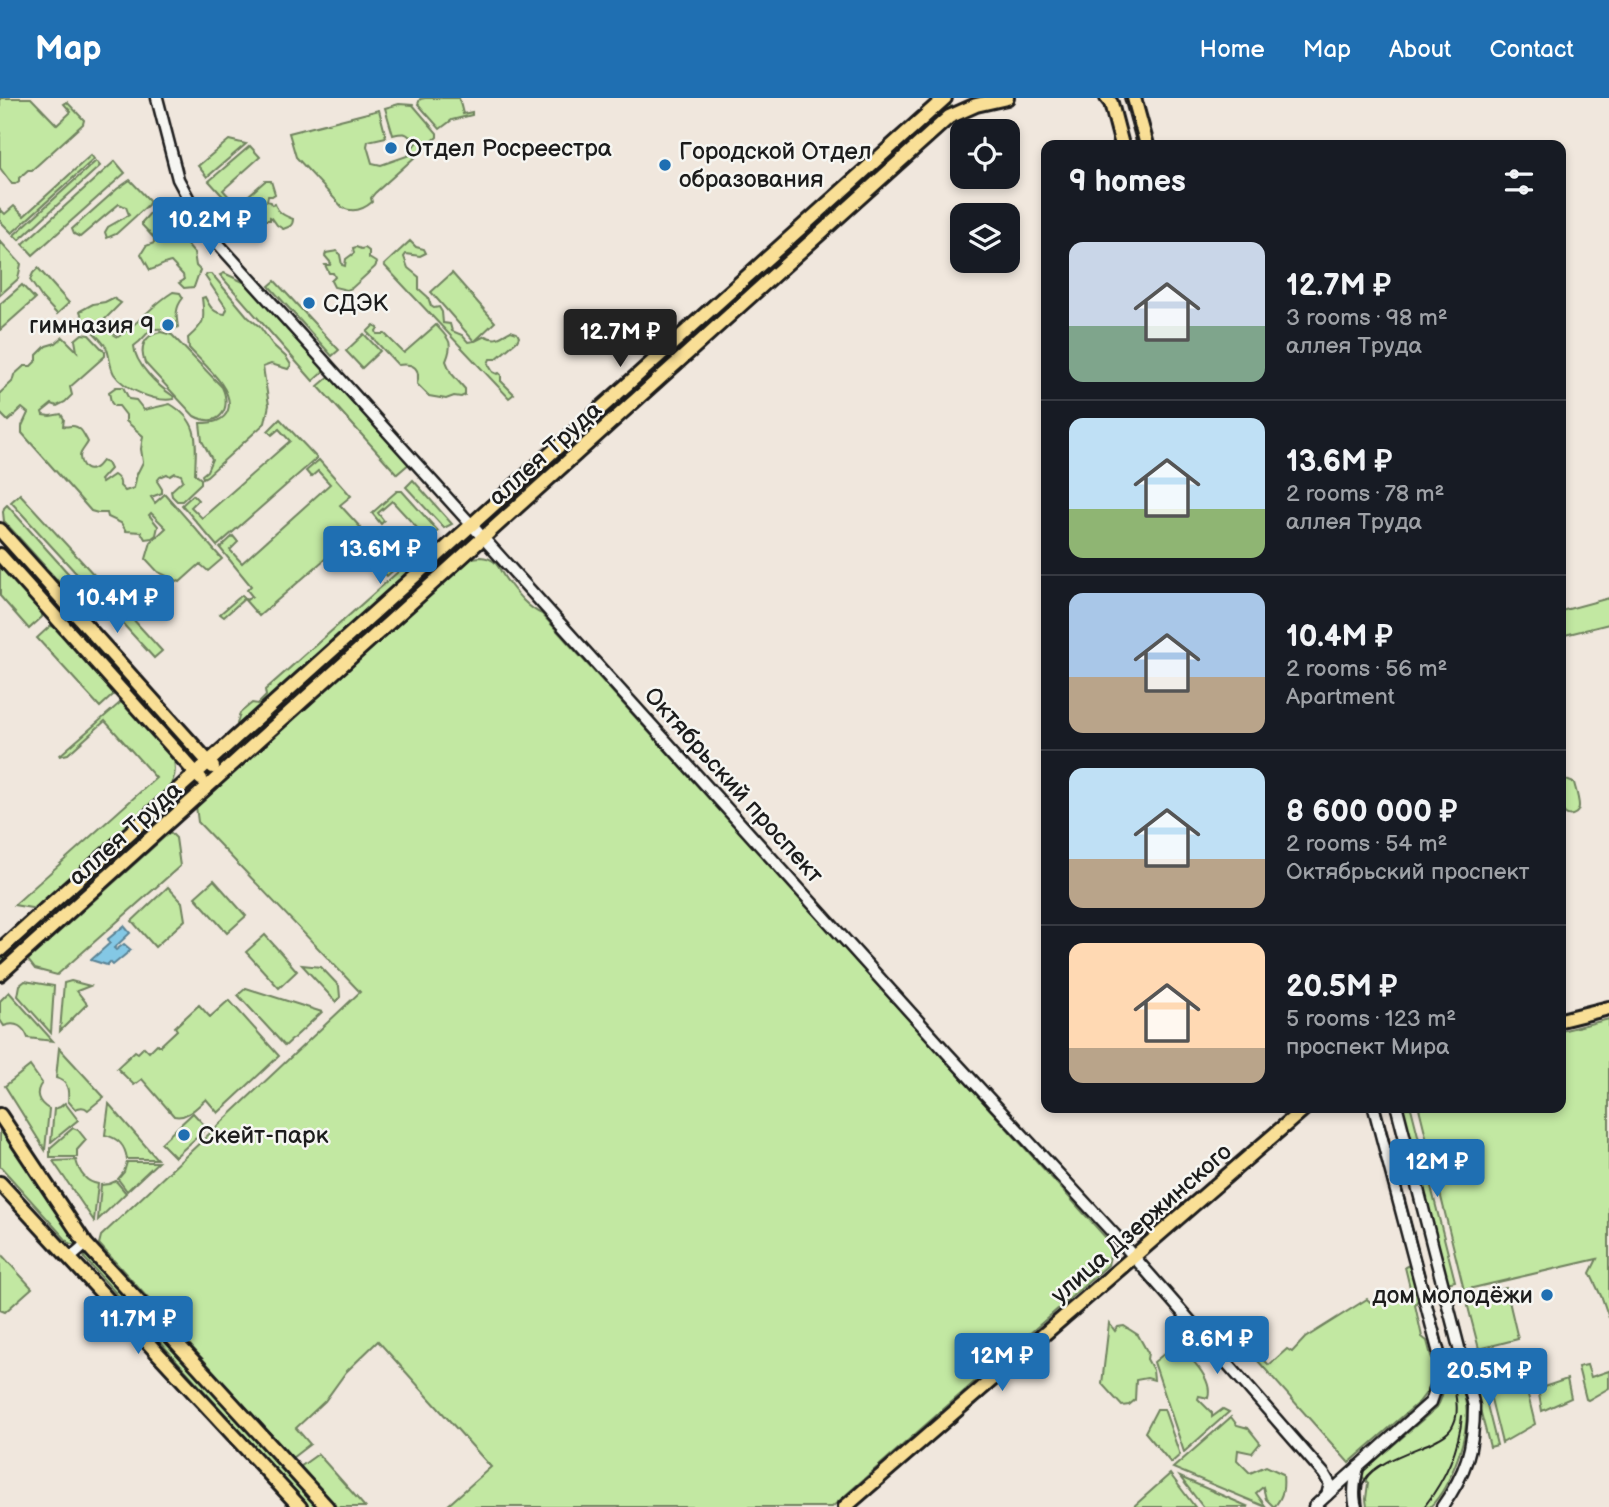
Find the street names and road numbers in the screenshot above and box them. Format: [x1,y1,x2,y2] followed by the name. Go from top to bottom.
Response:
[483,395,608,512] street label: аллея Труда
[638,681,829,889] street label: Октябрьский проспект
[63,775,188,892] street label: аллея Труда
[1045,1137,1237,1310] street label: улица Дзержинского

